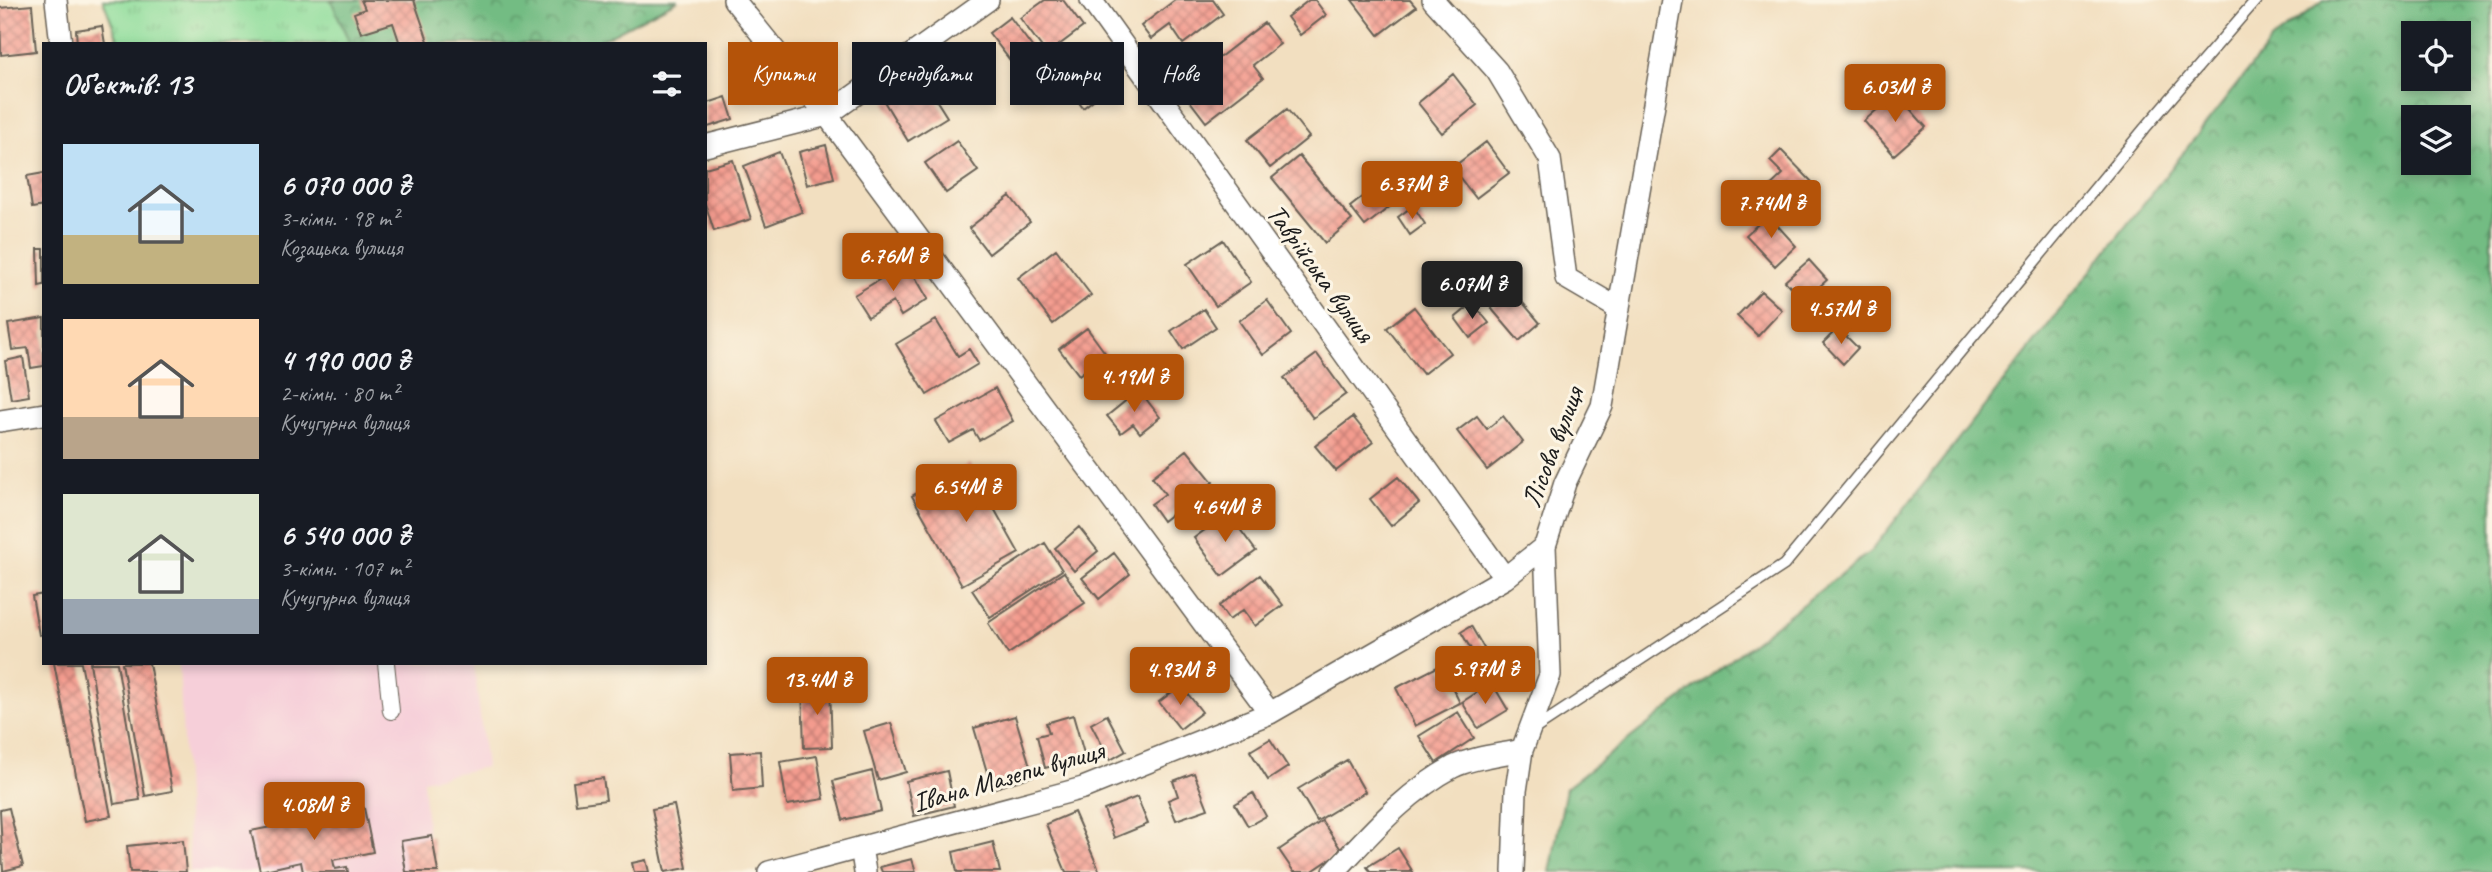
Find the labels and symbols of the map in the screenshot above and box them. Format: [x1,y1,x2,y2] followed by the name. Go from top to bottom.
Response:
[1830,64,1960,124] pin: 6.03M ₴
[1347,162,1477,221] pin: 6.37M ₴
[1706,180,1836,240] pin: 7.74M ₴
[1259,197,1384,350] street label: Таврійська вулиця
[828,233,958,293] pin: 6.76M ₴
[1407,262,1537,321] pin: 6.07M ₴
[1776,286,1906,346] pin: 4.57M ₴
[1069,354,1199,414] pin: 4.19M ₴
[1513,380,1592,512] street label: Лісова вулиця
[901,464,1031,524] pin: 6.54M ₴
[1160,484,1290,544] pin: 4.64M ₴
[1420,646,1550,706] pin: 5.97M ₴
[1115,648,1245,707] pin: 4.93M ₴
[752,658,882,717] pin: 13.4M ₴
[909,731,1110,820] street label: Івана Мазепи вулиця
[249,782,379,842] pin: 4.08M ₴

